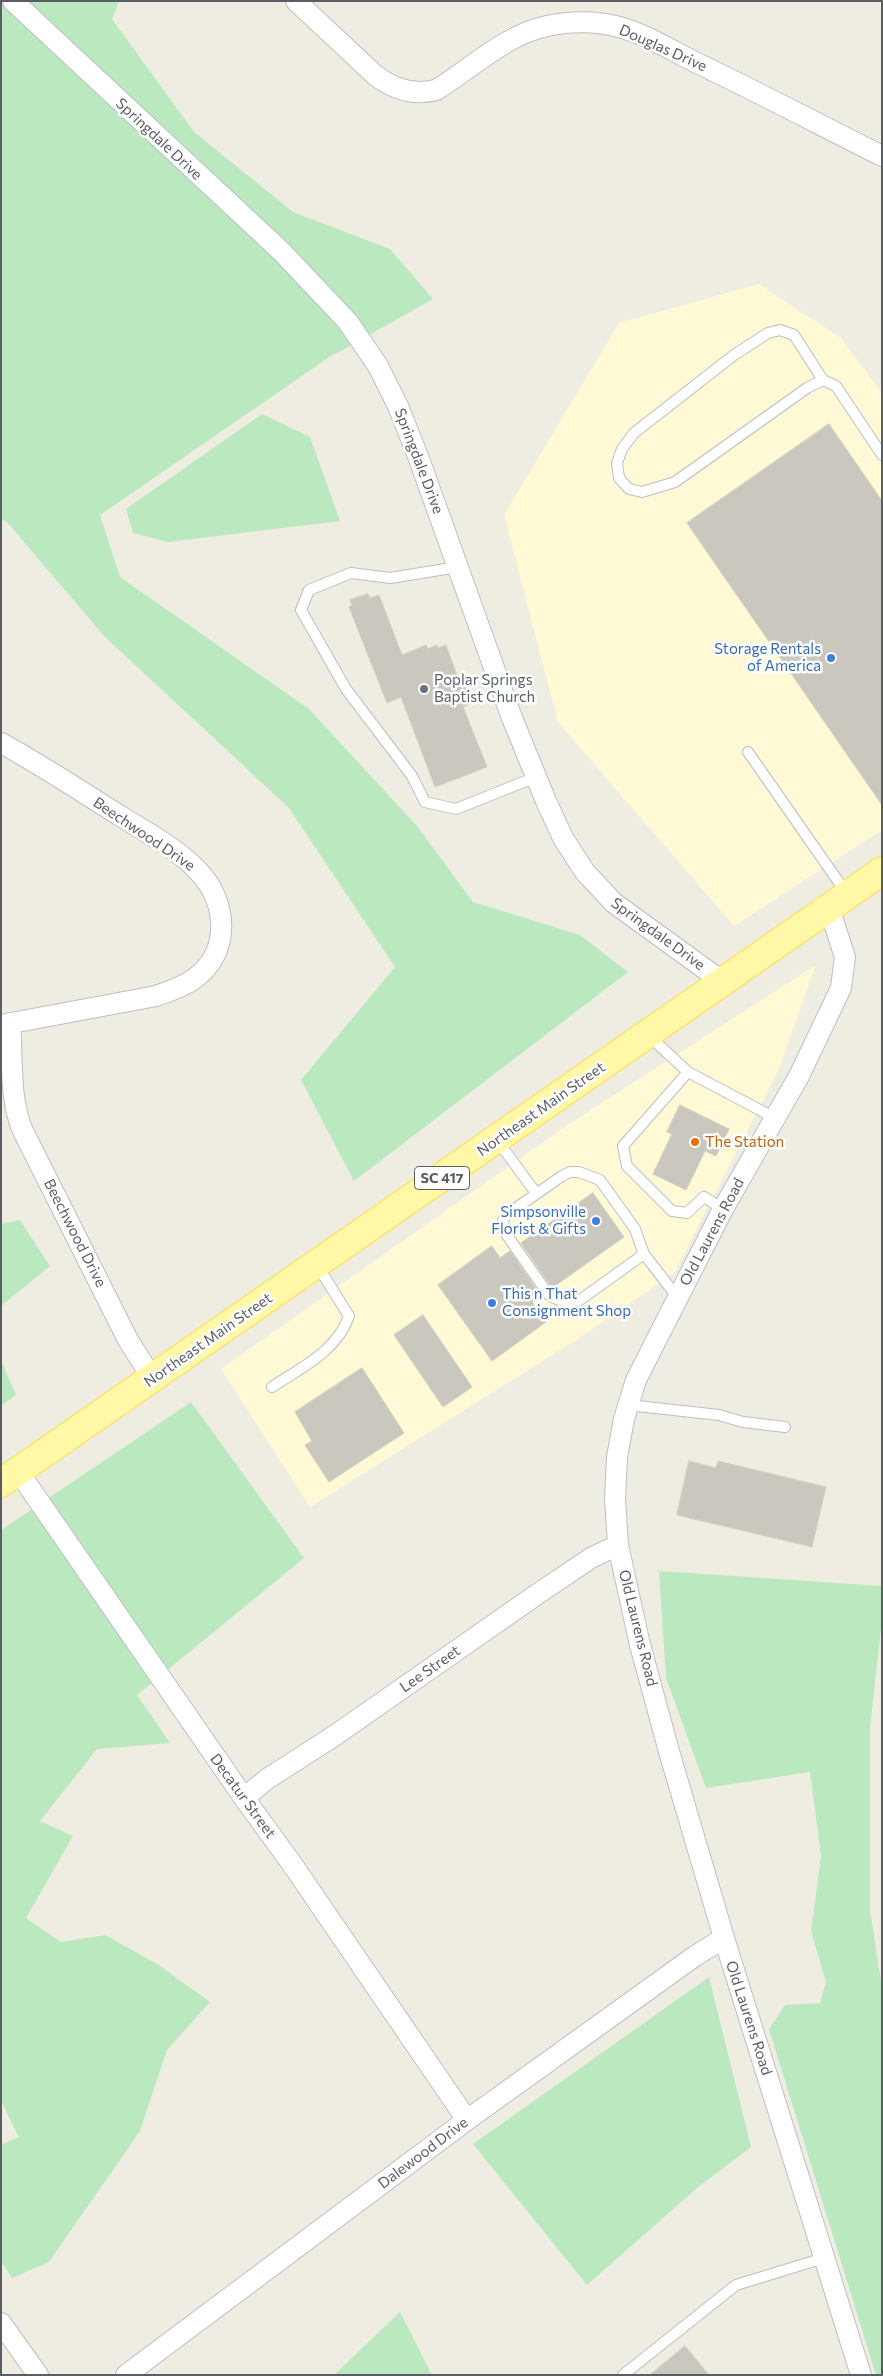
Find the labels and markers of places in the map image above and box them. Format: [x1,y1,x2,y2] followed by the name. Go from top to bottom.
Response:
[714,640,821,675] place label: Storage Rentals of America
[825,652,837,664] marker: Storage Rentals of America
[434,671,535,706] place label: Poplar Springs Baptist Church
[418,683,430,695] marker: Poplar Springs Baptist Church
[705,1133,784,1151] place label: The Station
[689,1136,701,1148] marker: The Station
[491,1203,586,1238] place label: Simpsonville Florist & Gifts
[590,1215,602,1227] marker: Simpsonville Florist & Gifts
[502,1285,631,1320] place label: This n That Consignment Shop
[486,1297,498,1309] marker: This n That Consignment Shop

